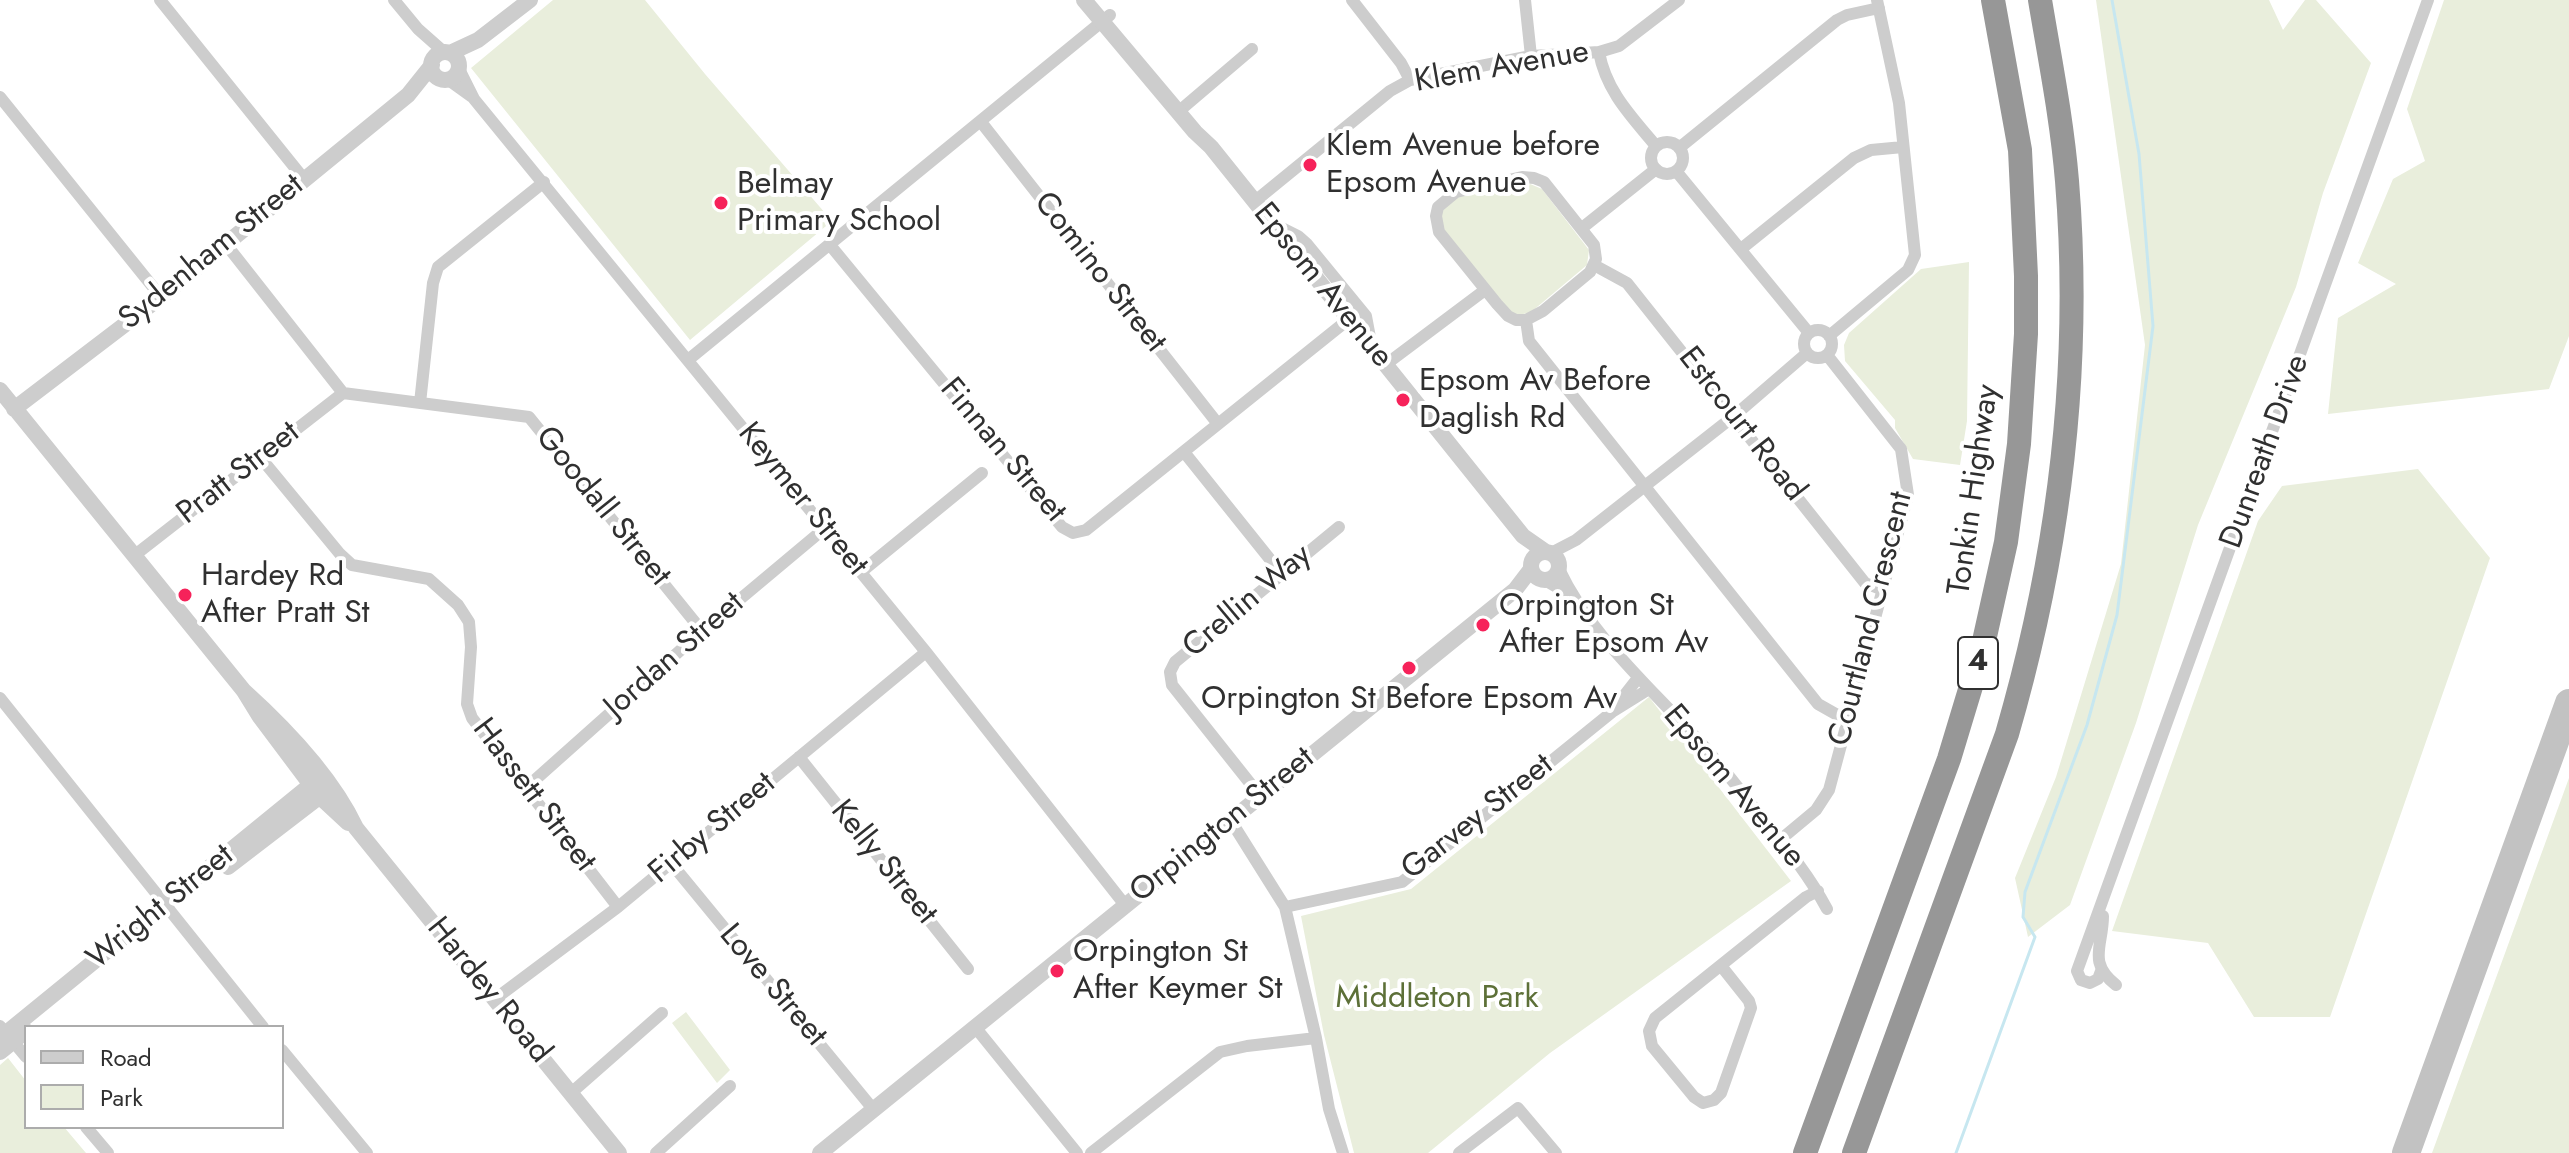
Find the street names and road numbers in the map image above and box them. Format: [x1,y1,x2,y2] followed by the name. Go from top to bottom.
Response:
[1412,34,1592,102] street label: Klem Avenue
[112,167,312,339] street label: Sydenham Street
[1024,185,1174,361] street label: Comino Street
[1244,196,1400,376] street label: Epsom Avenue
[1669,340,1813,510] street label: Estcourt Road
[2213,350,2319,554] street label: Dunreath Drive
[931,371,1073,531] street label: Finnan Street
[1941,382,2009,598] street label: Tonkin Highway
[170,414,308,534] street label: Pratt Street
[729,416,875,584] street label: Keymer Street
[526,420,678,594] street label: Goodall Street
[1822,488,1922,750] street label: Courtland Crescent
[1176,537,1320,667] street label: Crellin Way
[597,585,753,727] street label: Jordan Street
[1958,637,1998,689] road number: 4
[1654,698,1812,876] street label: Epsom Avenue
[463,712,603,880] street label: Hassett Street
[1123,740,1323,912] street label: Orpington Street
[1395,747,1561,889] street label: Garvey Street
[642,765,784,893] street label: Firby Street
[821,793,945,933] street label: Kelly Street
[80,837,242,979] street label: Wright Street
[418,910,558,1072] street label: Hardey Road
[710,917,834,1055] street label: Love Street

